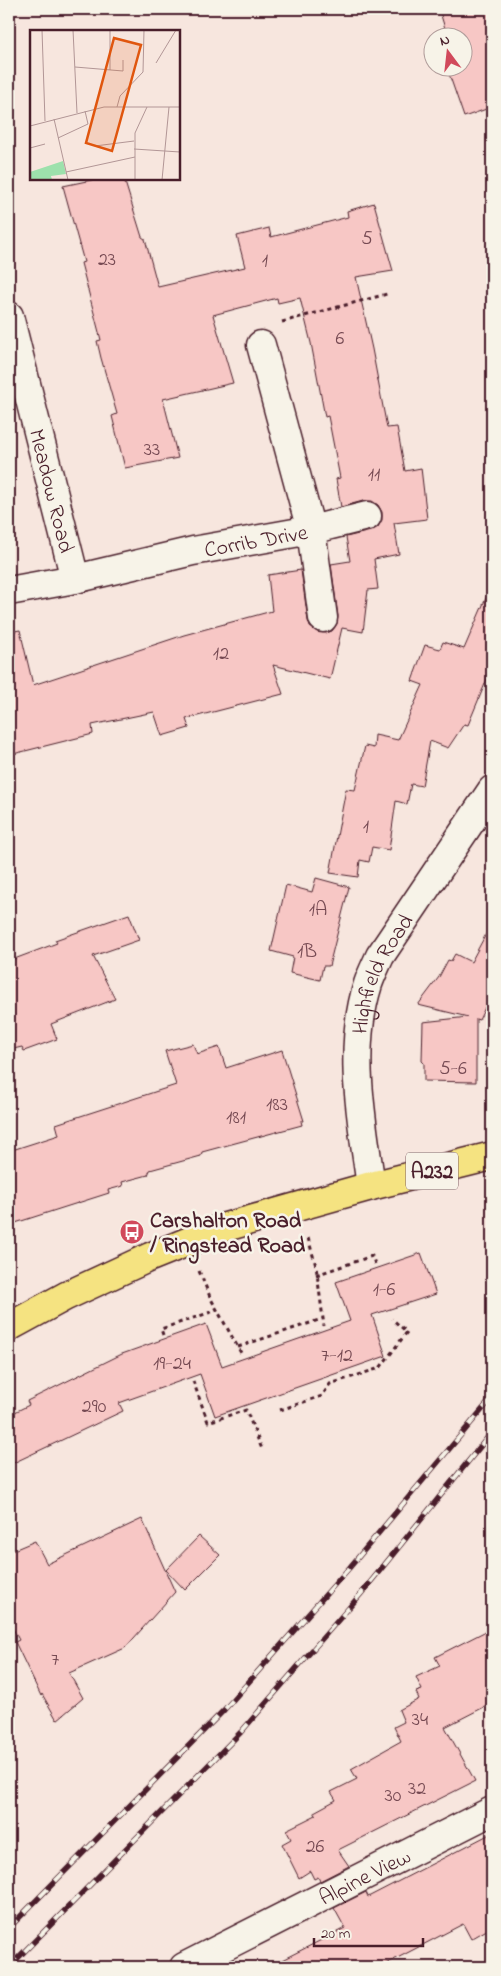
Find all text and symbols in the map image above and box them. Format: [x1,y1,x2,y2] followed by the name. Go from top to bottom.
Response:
[424,28,474,78] north arrow
[30,30,180,180] inset map
[438,30,452,52] text: N
[361,225,373,254] house number: 5
[98,246,116,275] house number: 23
[262,247,268,276] house number: 1
[336,325,345,354] house number: 6
[19,426,81,557] street label: Meadow Road
[144,436,160,465] house number: 33
[368,461,380,490] house number: 11
[202,518,310,568] street label: Corrib Drive
[213,640,229,669] house number: 12
[363,813,369,842] house number: 1
[309,896,327,925] house number: 1A
[345,908,423,1036] street label: Highfield Road
[297,938,317,967] house number: 1B
[439,1055,467,1084] house number: 5-6
[266,1091,288,1120] house number: 183
[226,1104,246,1133] house number: 181
[406,1152,458,1190] road number: A232
[149,1206,306,1264] place label: Carshalton Road / Ringstead Road
[119,1219,145,1245] bus stop icon: Carshalton Road / Ringstead Road
[373,1276,396,1305] house number: 1-6
[321,1342,353,1371] house number: 7-12
[153,1350,191,1379] house number: 19-24
[82,1393,107,1422] house number: 290
[51,1646,59,1675] house number: 7
[412,1706,428,1735] house number: 34
[408,1775,426,1804] house number: 32
[385,1782,402,1811] house number: 30
[306,1833,325,1862] house number: 26
[314,1842,417,1915] street label: Alpine View
[314,1916,422,1948] scale bar
[321,1923,351,1945] text: 20 m

